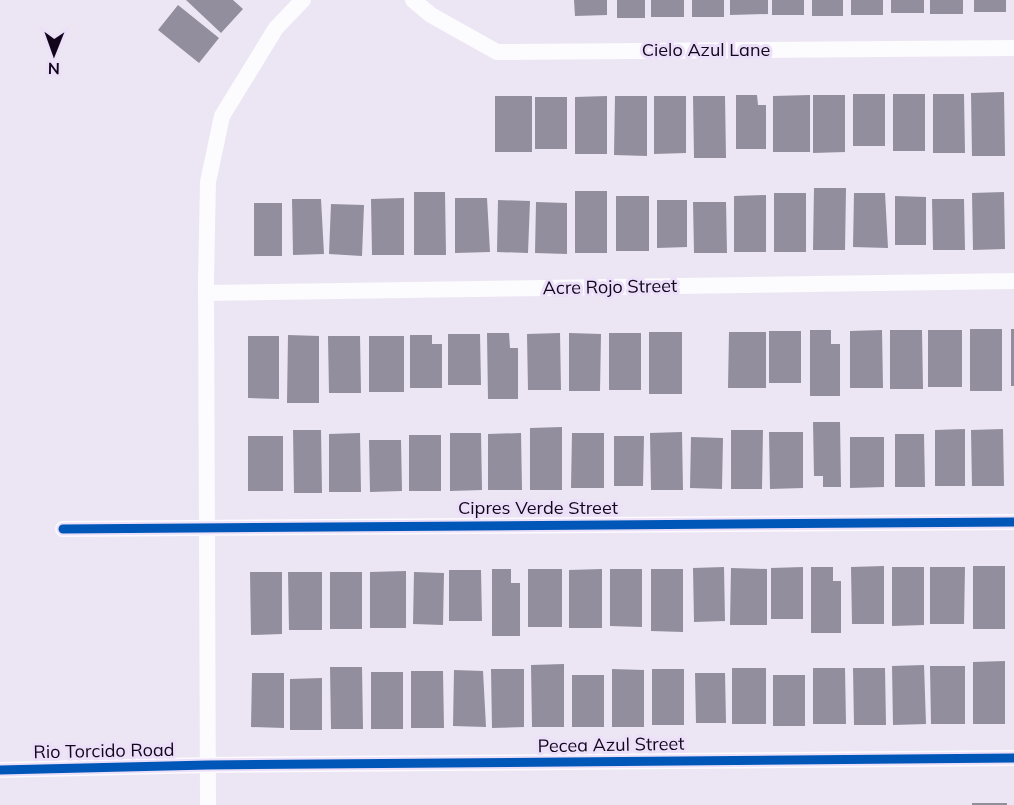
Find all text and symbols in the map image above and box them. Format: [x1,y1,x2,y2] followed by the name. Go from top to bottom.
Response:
[24,24,84,84] north arrow
[642,38,770,61] street label: Cielo Azul Lane
[48,59,60,79] text: N
[543,274,677,299] street label: Acre Rojo Street
[458,496,618,519] street label: Cipres Verde Street
[537,732,685,757] street label: Pecea Azul Street
[33,738,175,763] street label: Rio Torcido Road

